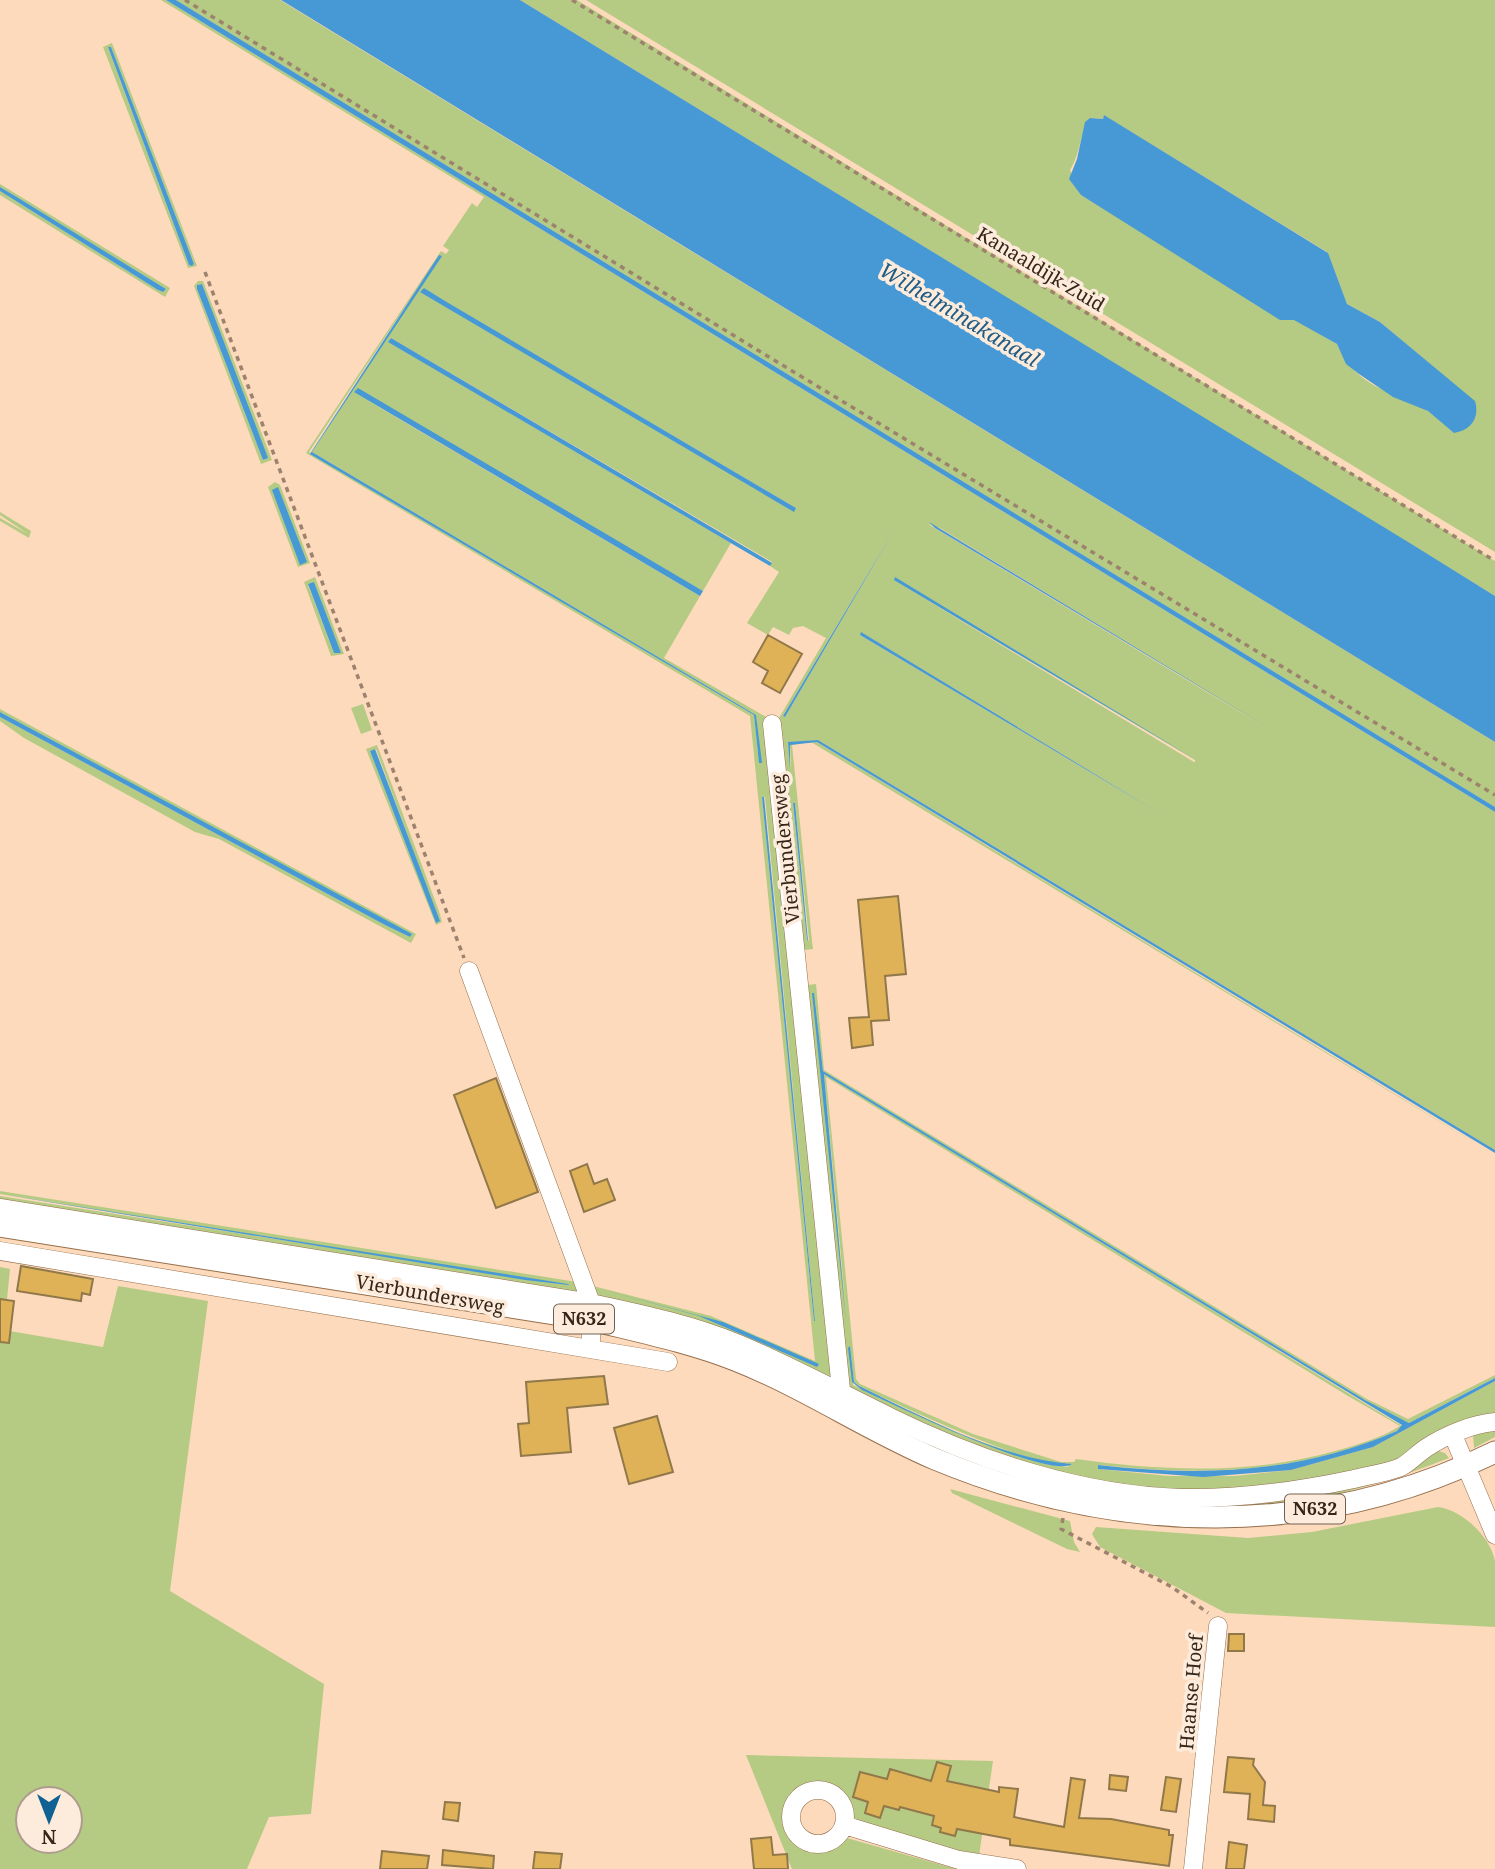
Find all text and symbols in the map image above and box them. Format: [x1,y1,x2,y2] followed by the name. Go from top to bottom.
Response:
[972,221,1110,318] street label: Kanaaldijk-Zuid
[875,255,1045,373] water label: Wilhelminakanaal
[764,773,806,925] street label: Vierbundersweg
[354,1268,506,1320] street label: Vierbundersweg
[554,1304,614,1334] road number: N632
[1285,1494,1345,1524] road number: N632
[1173,1631,1209,1751] street label: Haanse Hoef
[14,1785,84,1855] north arrow
[41,1824,56,1850] text: N

